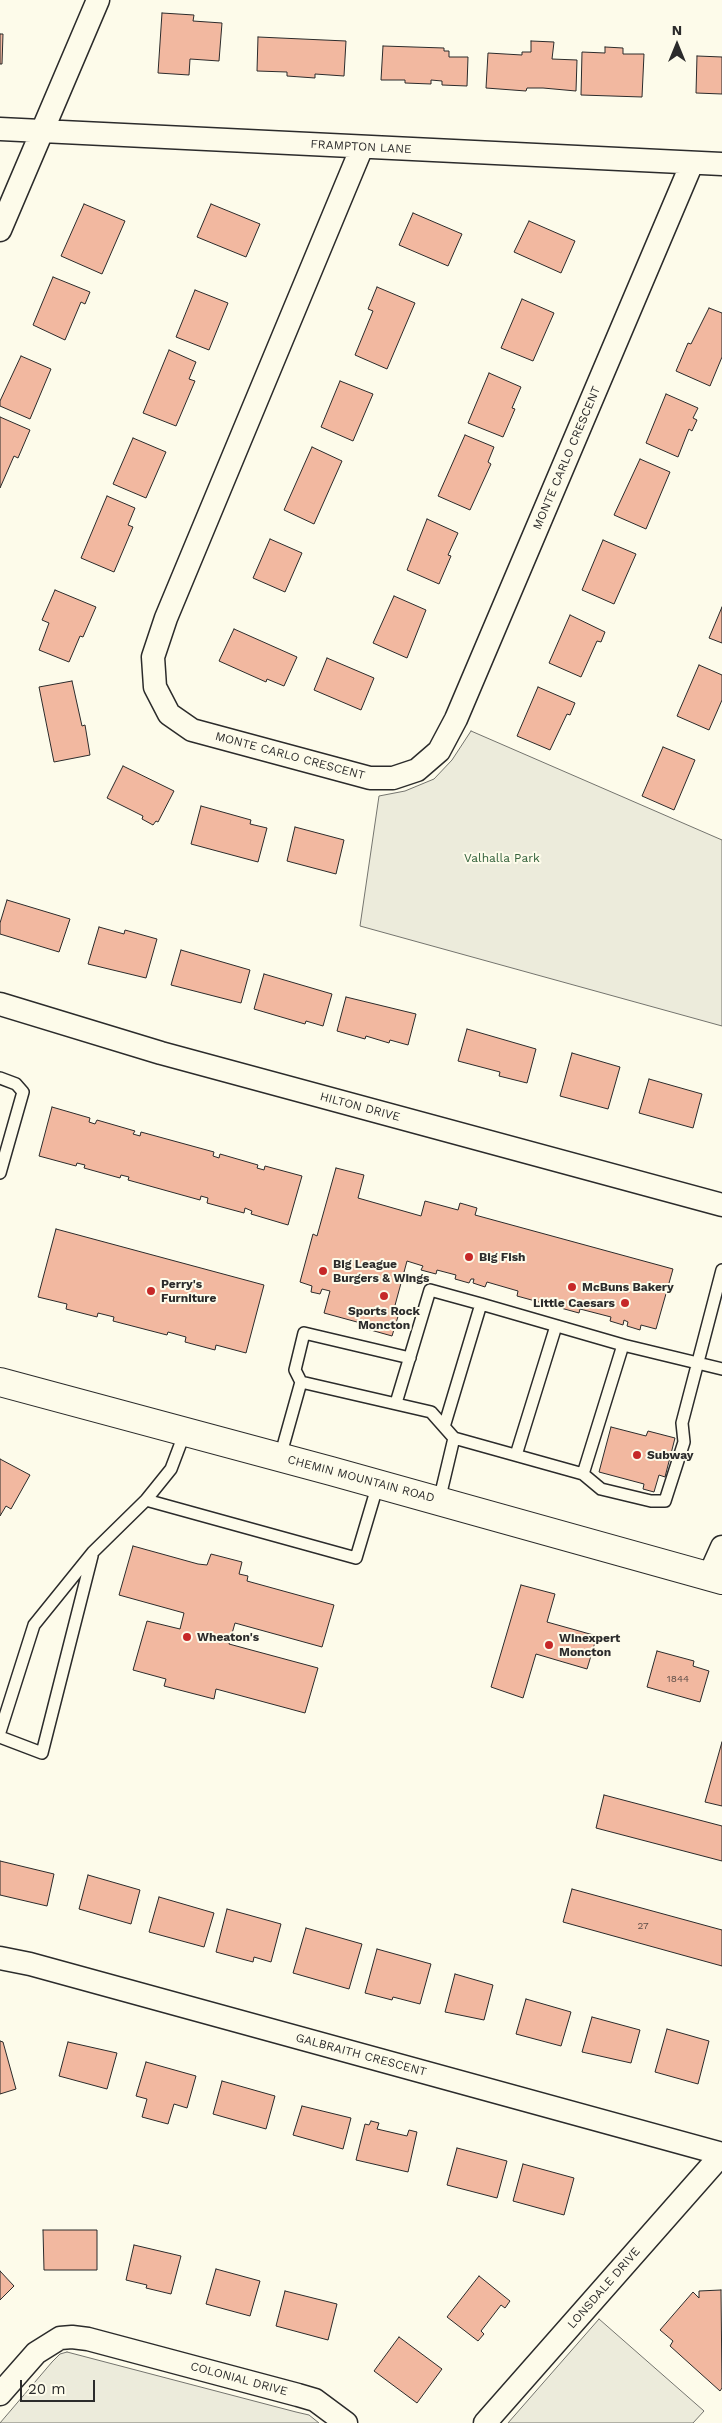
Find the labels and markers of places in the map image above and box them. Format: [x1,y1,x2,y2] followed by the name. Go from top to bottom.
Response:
[479,1250,526,1264] place label: Big Fish
[463,1251,475,1263] marker: Big Fish
[333,1257,429,1285] place label: Big League Burgers & Wings
[317,1265,329,1277] marker: Big League Burgers & Wings
[161,1277,216,1305] place label: Perry's Furniture
[582,1280,674,1294] place label: McBuns Bakery
[566,1281,578,1293] marker: McBuns Bakery
[145,1285,157,1297] marker: Perry's Furniture
[378,1290,390,1302] marker: Sports Rock Moncton
[533,1296,615,1310] place label: Little Caesars
[619,1297,631,1309] marker: Little Caesars
[348,1304,420,1332] place label: Sports Rock Moncton
[647,1448,694,1462] place label: Subway
[631,1449,643,1461] marker: Subway
[197,1630,259,1644] place label: Wheaton's
[181,1631,193,1643] marker: Wheaton's
[559,1631,620,1659] place label: Winexpert Moncton
[543,1639,555,1651] marker: Winexpert Moncton

